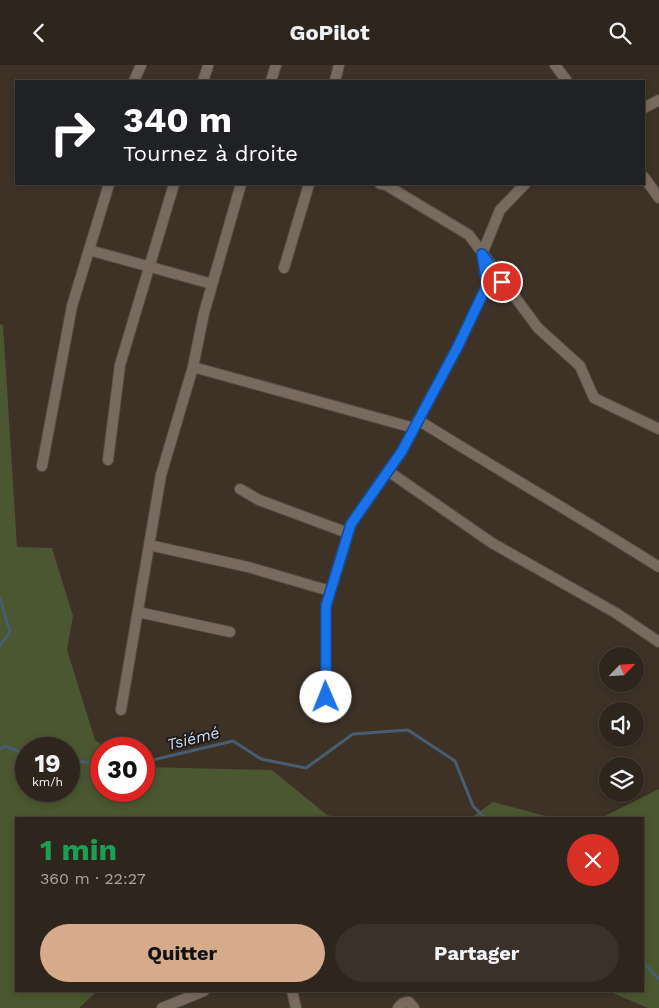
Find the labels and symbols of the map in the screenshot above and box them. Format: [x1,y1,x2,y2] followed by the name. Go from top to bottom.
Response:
[481,261,523,303] pin
[599,647,644,693] north arrow
[299,670,351,722] position arrow
[165,723,221,754] water label: Tsiémé
[90,737,155,802] speed limit sign: 30

